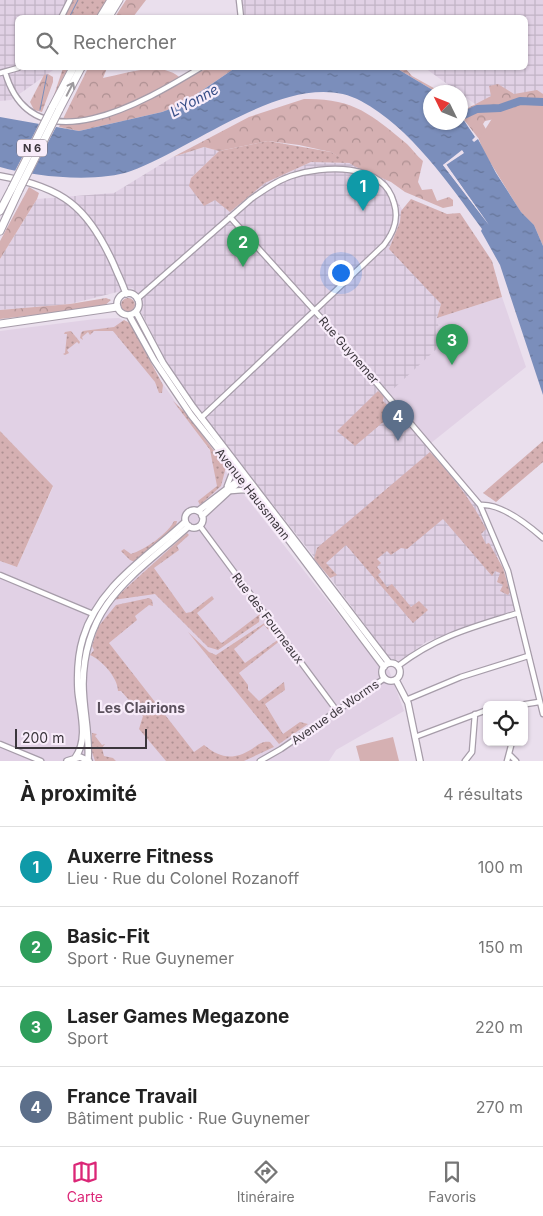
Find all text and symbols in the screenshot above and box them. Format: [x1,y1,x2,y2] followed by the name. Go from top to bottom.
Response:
[15,15,528,70] search box
[33,29,61,57] icon: search
[73,31,176,54] text: Rechercher
[167,80,221,120] water label: L'Yonne
[66,82,75,97] one-way arrow
[423,85,468,130] north arrow
[17,140,47,156] road number: N 6
[347,170,379,211] pin: 1
[227,226,259,267] pin: 2
[328,260,354,286] your location
[316,313,383,387] street label: Rue Guynemer
[436,324,468,365] pin: 3
[382,400,414,441] pin: 4
[212,445,294,543] street label: Avenue Haussmann
[229,570,307,667] street label: Rue des Fourneaux
[288,676,382,748] street label: Avenue de Worms
[97,699,185,716] district label: Les Clairions
[483,701,528,746] map controls
[483,701,528,746] button: locate
[15,726,148,749] scale bar
[22,729,64,746] text: 200 m
[20,781,137,806] text: À proximité
[443,784,523,804] text: 4 résultats
[67,845,214,868] text: Auxerre Fitness
[33,857,39,877] text: 1
[478,857,523,877] text: 100 m
[67,868,299,888] text: Lieu · Rue du Colonel Rozanoff
[67,925,150,948] text: Basic-Fit
[31,937,41,957] text: 2
[478,937,523,957] text: 150 m
[67,948,234,968] text: Sport · Rue Guynemer
[67,1005,289,1028] text: Laser Games Megazone
[31,1017,41,1037] text: 3
[475,1017,523,1037] text: 220 m
[67,1028,108,1048] text: Sport
[67,1085,197,1108] text: France Travail
[31,1097,41,1117] text: 4
[476,1097,523,1117] text: 270 m
[67,1108,310,1128] text: Bâtiment public · Rue Guynemer
[67,1158,103,1205] tab: Carte
[237,1158,295,1205] tab: Itinéraire
[428,1158,476,1205] tab: Favoris

